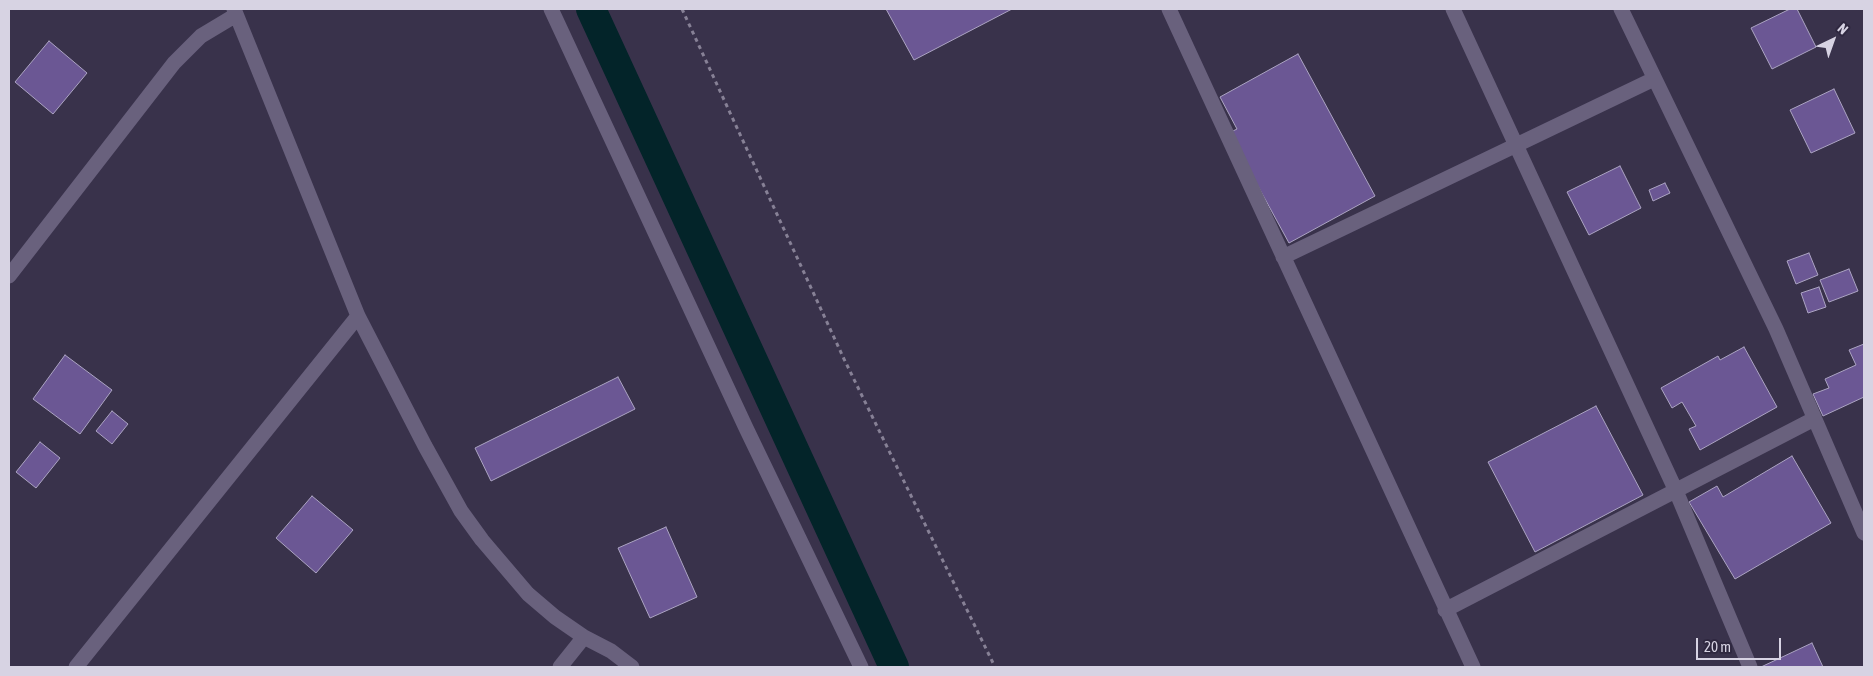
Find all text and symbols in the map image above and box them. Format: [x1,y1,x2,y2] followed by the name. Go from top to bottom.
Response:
[1808,15,1858,65] north arrow
[1835,20,1851,38] text: N
[1698,628,1783,660] scale bar
[1704,638,1731,655] text: 20 m

